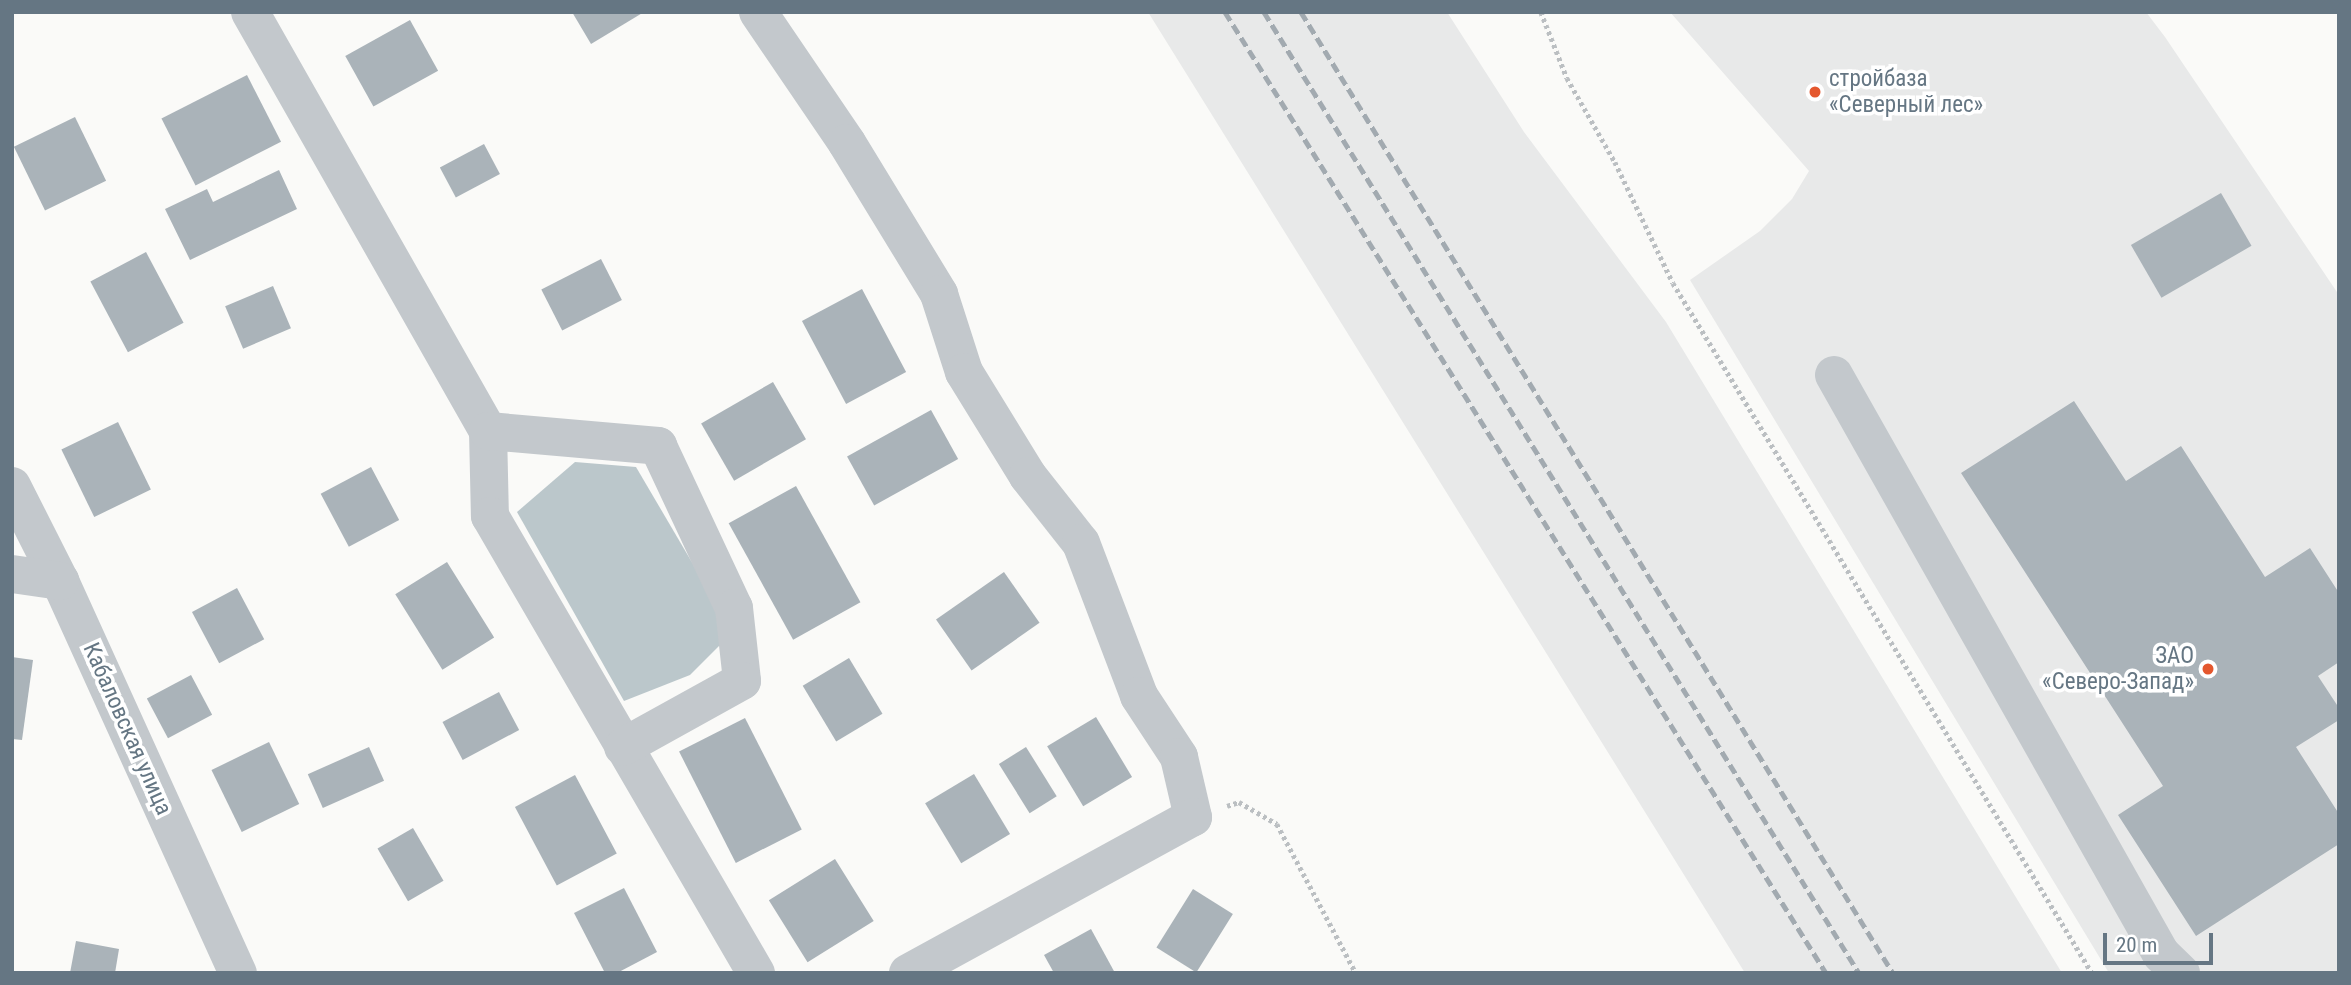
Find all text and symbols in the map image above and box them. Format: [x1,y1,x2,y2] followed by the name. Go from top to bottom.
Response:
[1829,65,1983,119] place label: стройбаза «Северный лес»
[1807,84,1823,100] marker: стройбаза «Северный лес»
[77,639,177,819] street label: Кабаловская улица
[2042,642,2194,696] place label: ЗАО «Северо-Запад»
[2200,661,2216,677] marker: ЗАО «Северо-Запад»
[2106,918,2216,962] scale bar
[2116,933,2157,957] text: 20 m

